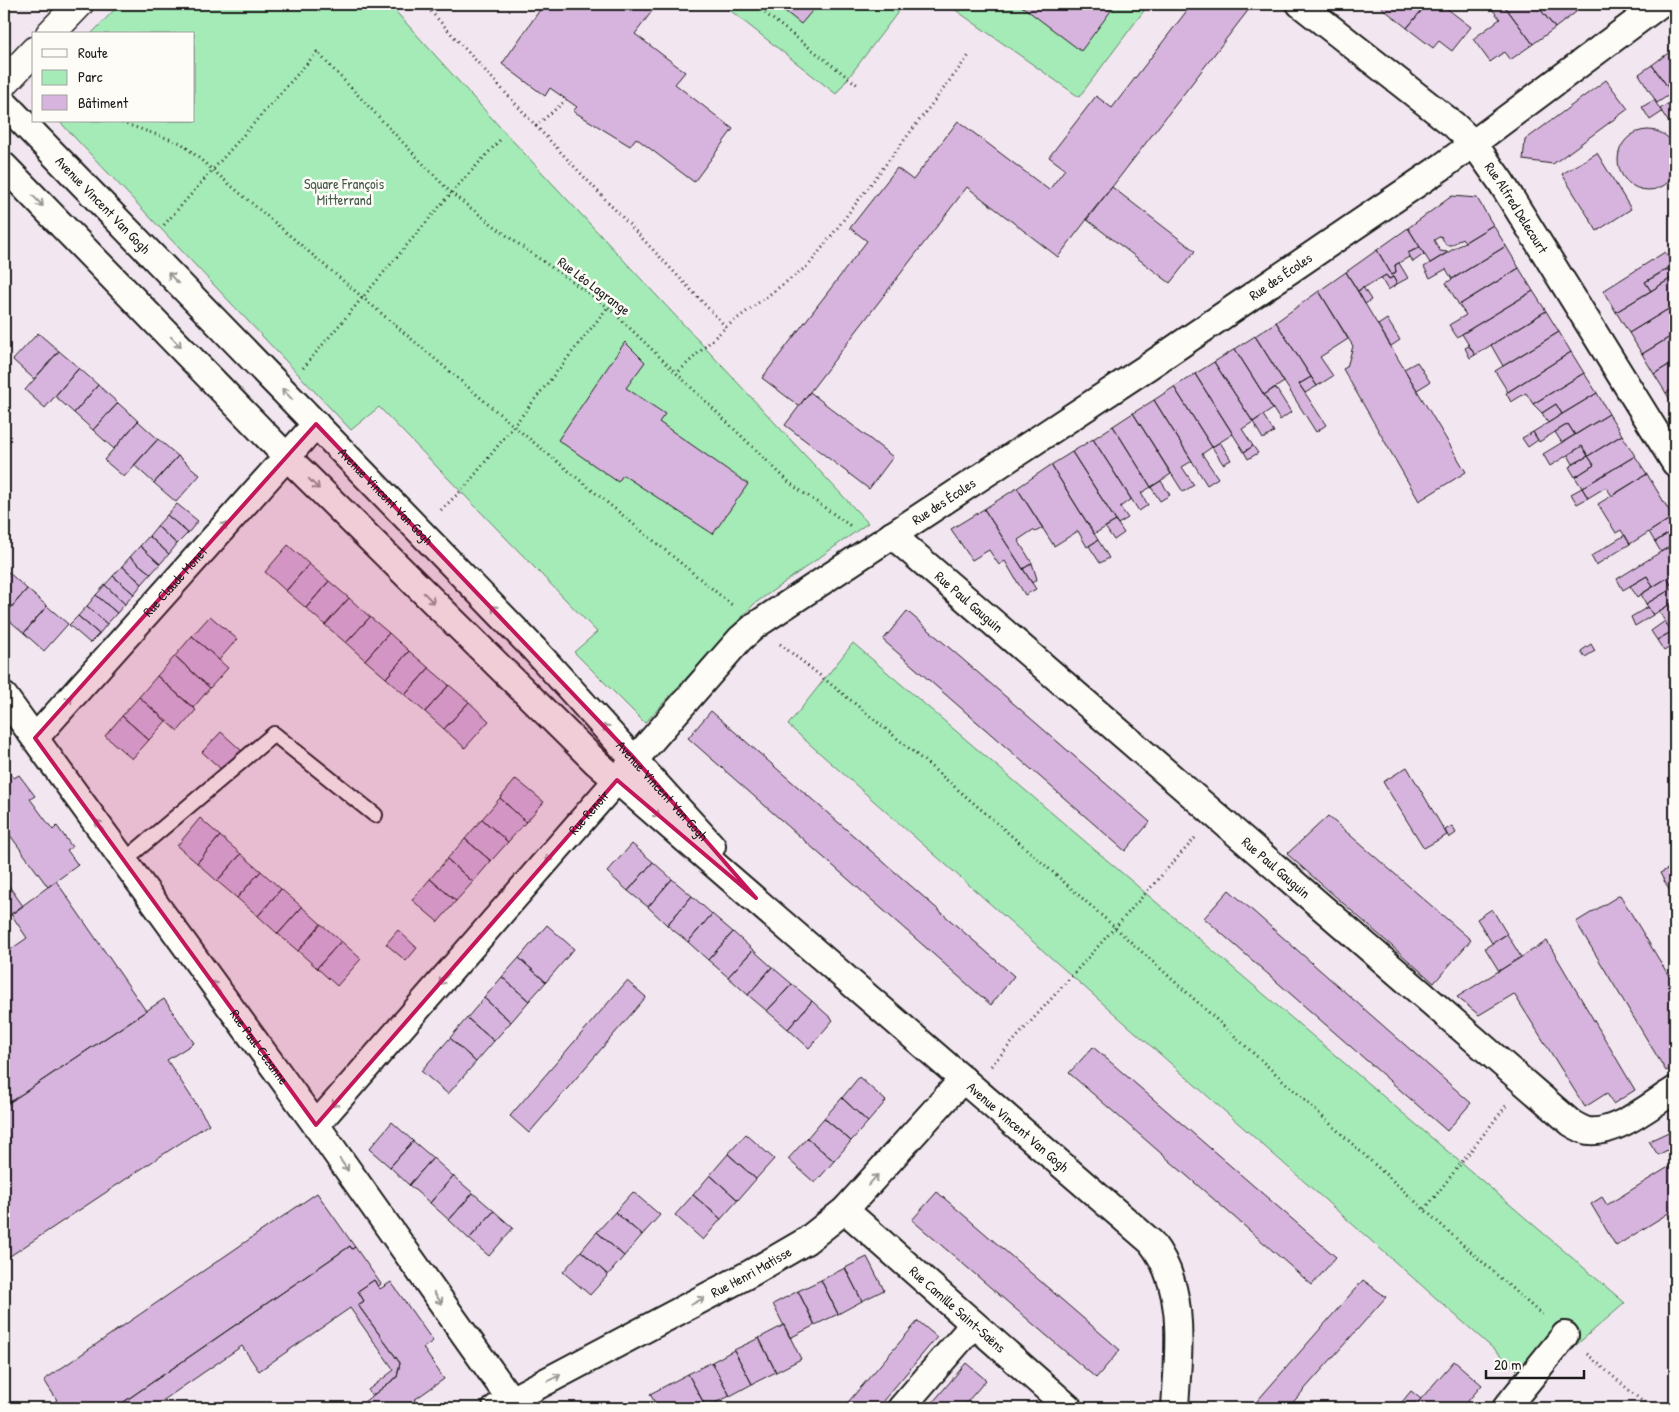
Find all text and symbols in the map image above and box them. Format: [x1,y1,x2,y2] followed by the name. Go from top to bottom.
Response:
[32,32,195,122] legend
[78,42,108,63] text: Route
[78,66,103,87] text: Parc
[78,92,129,113] text: Bâtiment
[52,152,155,258] street label: Avenue Vincent Van Gogh
[1481,158,1553,257] street label: Rue Alfred Delecourt
[304,174,384,209] park label: Square François Mitterrand
[32,195,44,207] one-way arrow
[1245,248,1316,304] street label: Rue des Écoles
[554,252,635,320] street label: Rue Léo Lagrange
[167,271,179,284] one-way arrow
[169,336,181,348] one-way arrow
[280,388,293,400] one-way arrow
[334,443,438,549] street label: Avenue Vincent Van Gogh
[908,473,979,529] street label: Rue des Écoles
[308,477,320,490] one-way arrow
[216,522,228,535] one-way arrow
[138,542,211,620] street label: Rue Claude Monet
[931,566,1008,636] street label: Rue Paul Gauguin
[423,592,435,604] one-way arrow
[491,605,503,618] one-way arrow
[61,695,73,708] one-way arrow
[602,723,614,736] one-way arrow
[612,736,713,845] street label: Avenue Vincent Van Gogh
[564,785,614,838] street label: Rue Renoir
[647,807,660,818] one-way arrow
[95,820,105,834] one-way arrow
[1238,832,1315,902] street label: Rue Paul Gauguin
[545,850,556,863] one-way arrow
[438,972,450,985] one-way arrow
[211,980,221,994] one-way arrow
[226,1005,294,1088] street label: Rue Paul Cézanne
[963,1077,1073,1176] street label: Avenue Vincent Van Gogh
[331,1095,343,1108] one-way arrow
[339,1158,349,1172] one-way arrow
[867,1173,879,1186] one-way arrow
[707,1241,795,1302] street label: Rue Henri Matisse
[905,1261,1010,1357] street label: Rue Camille Saint-Saëns
[433,1290,443,1304] one-way arrow
[690,1296,705,1306] one-way arrow
[1486,1347,1584,1379] scale bar
[1494,1354,1521,1375] text: 20 m
[546,1372,561,1382] one-way arrow

